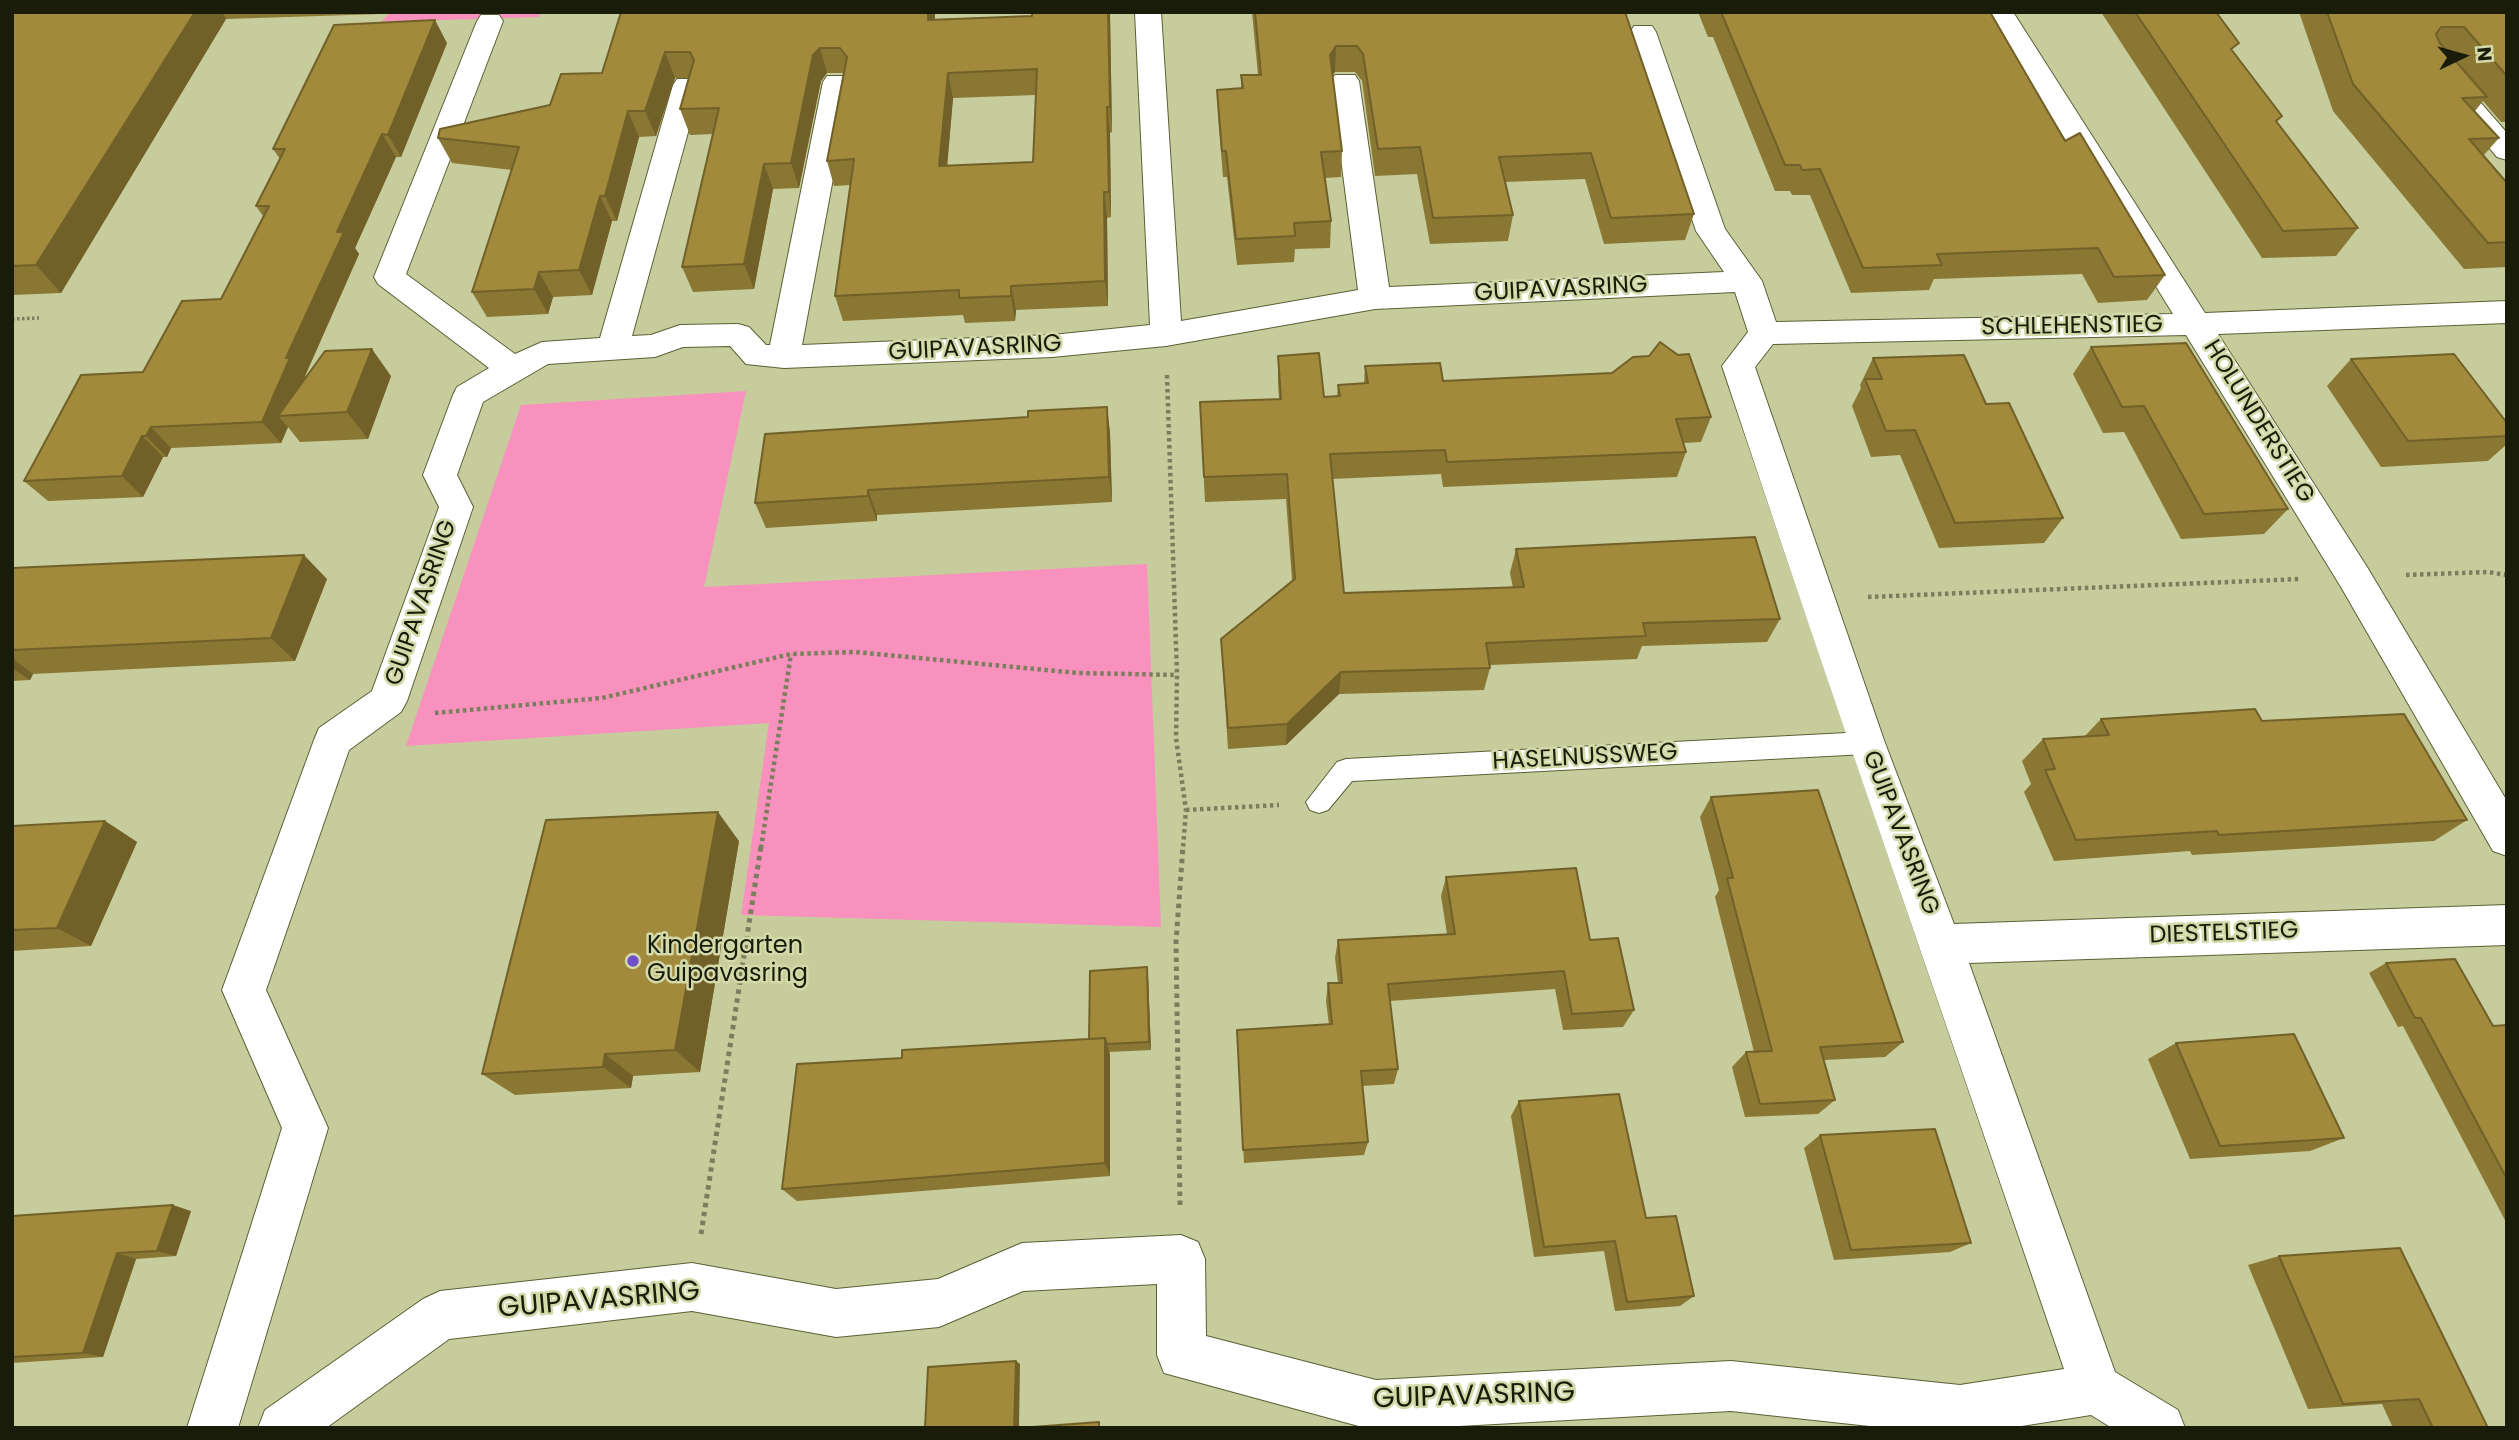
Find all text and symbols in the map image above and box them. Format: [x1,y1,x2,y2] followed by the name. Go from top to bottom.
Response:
[2428,21,2498,91] north arrow
[2470,46,2498,62] text: N
[1474,271,1648,309] street label: GUIPAVASRING
[1981,311,2163,343] street label: SCHLEHENSTIEG
[888,330,1062,368] street label: GUIPAVASRING
[2196,335,2320,509] street label: HOLUNDERSTIEG
[380,516,464,690] street label: GUIPAVASRING
[1492,739,1678,777] street label: HASELNUSSWEG
[1855,747,1945,919] street label: GUIPAVASRING
[2149,917,2299,951] street label: DIESTELSTIEG
[647,933,808,989] place label: Kindergarten Guipavasring
[625,953,641,969] marker: Kindergarten Guipavasring
[497,1275,701,1327] street label: GUIPAVASRING
[1372,1377,1576,1417] street label: GUIPAVASRING

